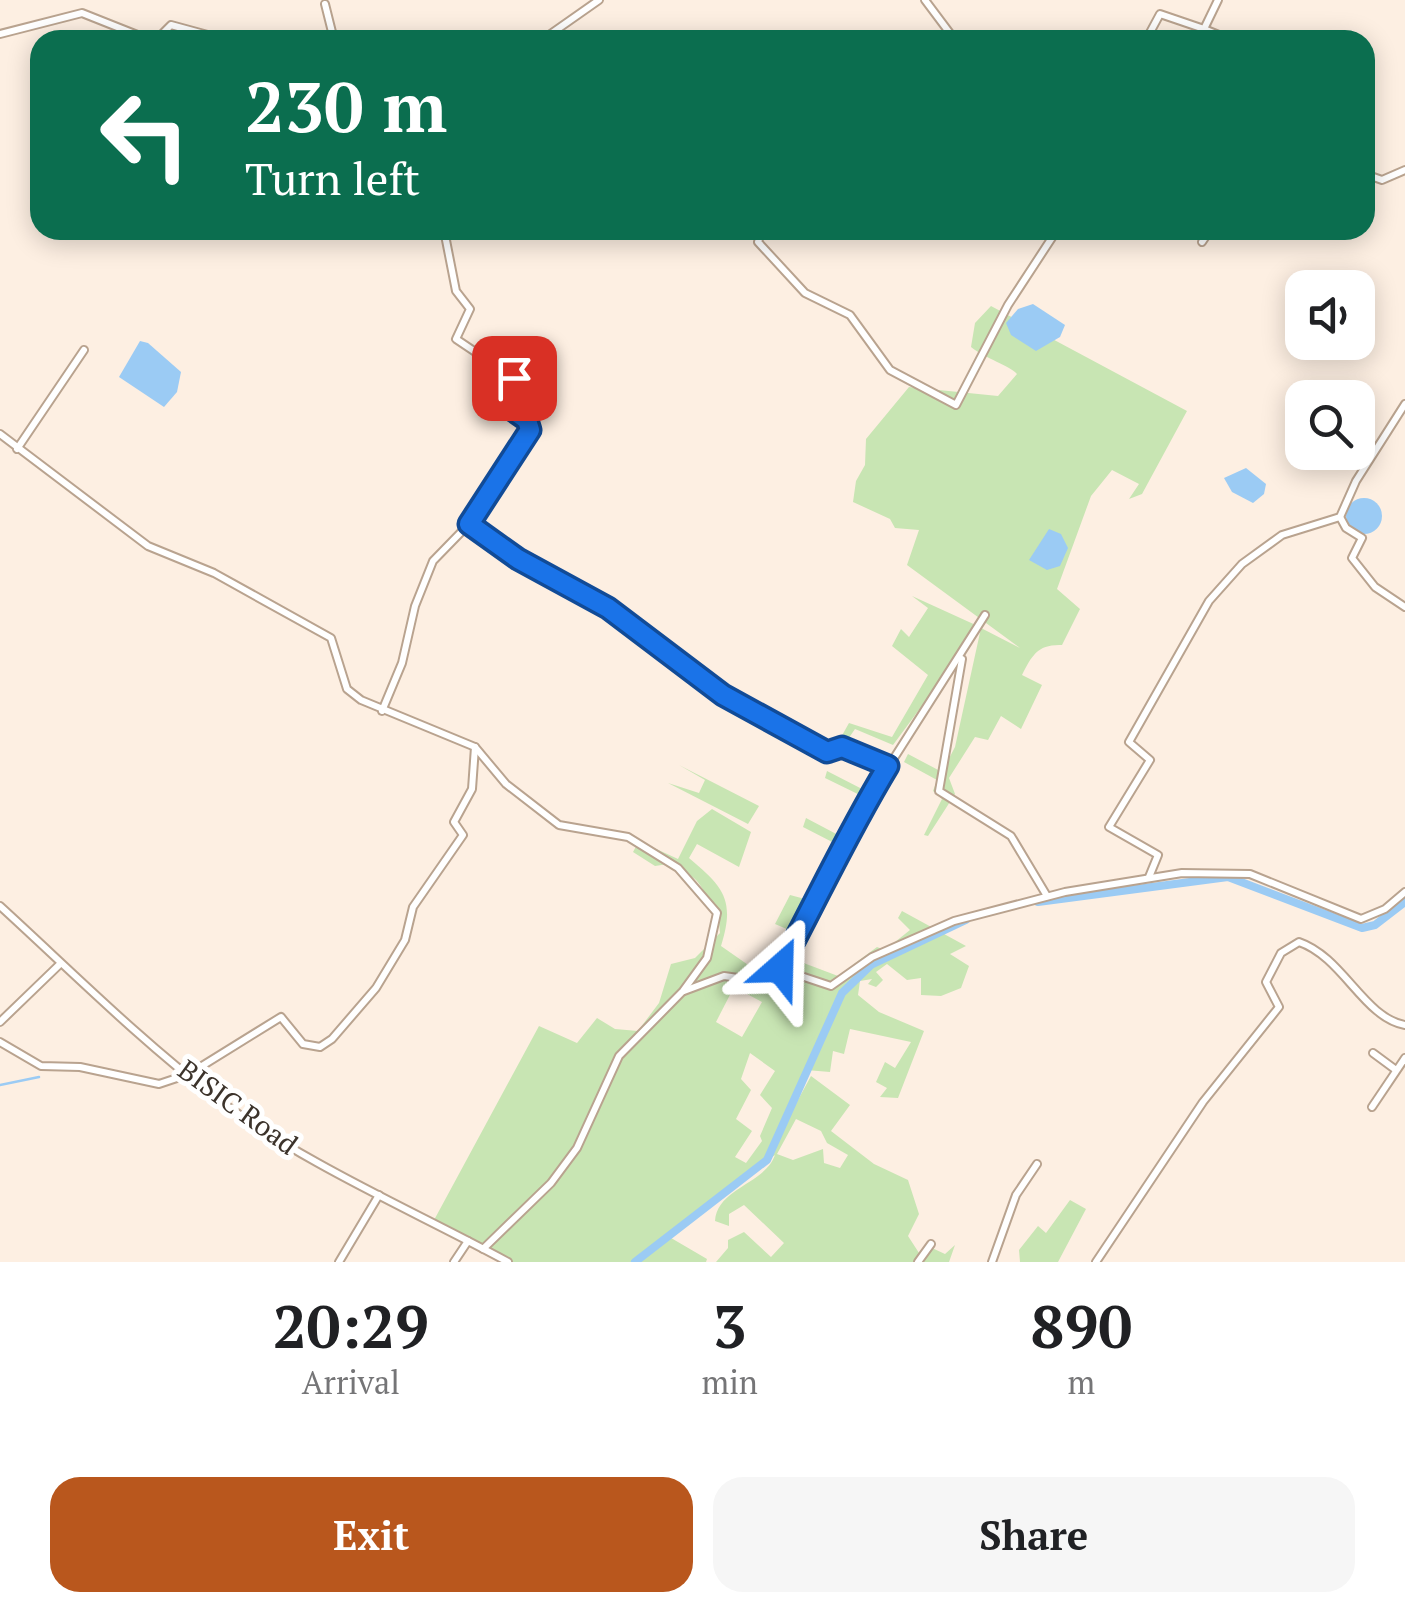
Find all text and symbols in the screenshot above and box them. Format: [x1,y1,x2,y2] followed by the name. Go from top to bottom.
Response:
[245,59,447,152] text: 230 m
[80,70,210,200] icon: left
[245,148,420,208] text: Turn left
[1285,270,1375,470] map controls
[1285,270,1375,360] button: sound
[472,336,557,421] pin
[487,351,542,406] icon: arrive
[1285,380,1375,470] button: search
[728,916,832,1020] position arrow
[171,1051,305,1162] street label: BISIC Road
[273,1286,429,1365] text: 20:29
[713,1286,747,1365] text: 3
[1031,1286,1132,1365] text: 890
[302,1361,400,1403] text: Arrival
[702,1361,758,1403] text: min
[1068,1361,1095,1403] text: m
[50,1477,693,1592] button: Exit
[713,1477,1355,1592] button: Share

